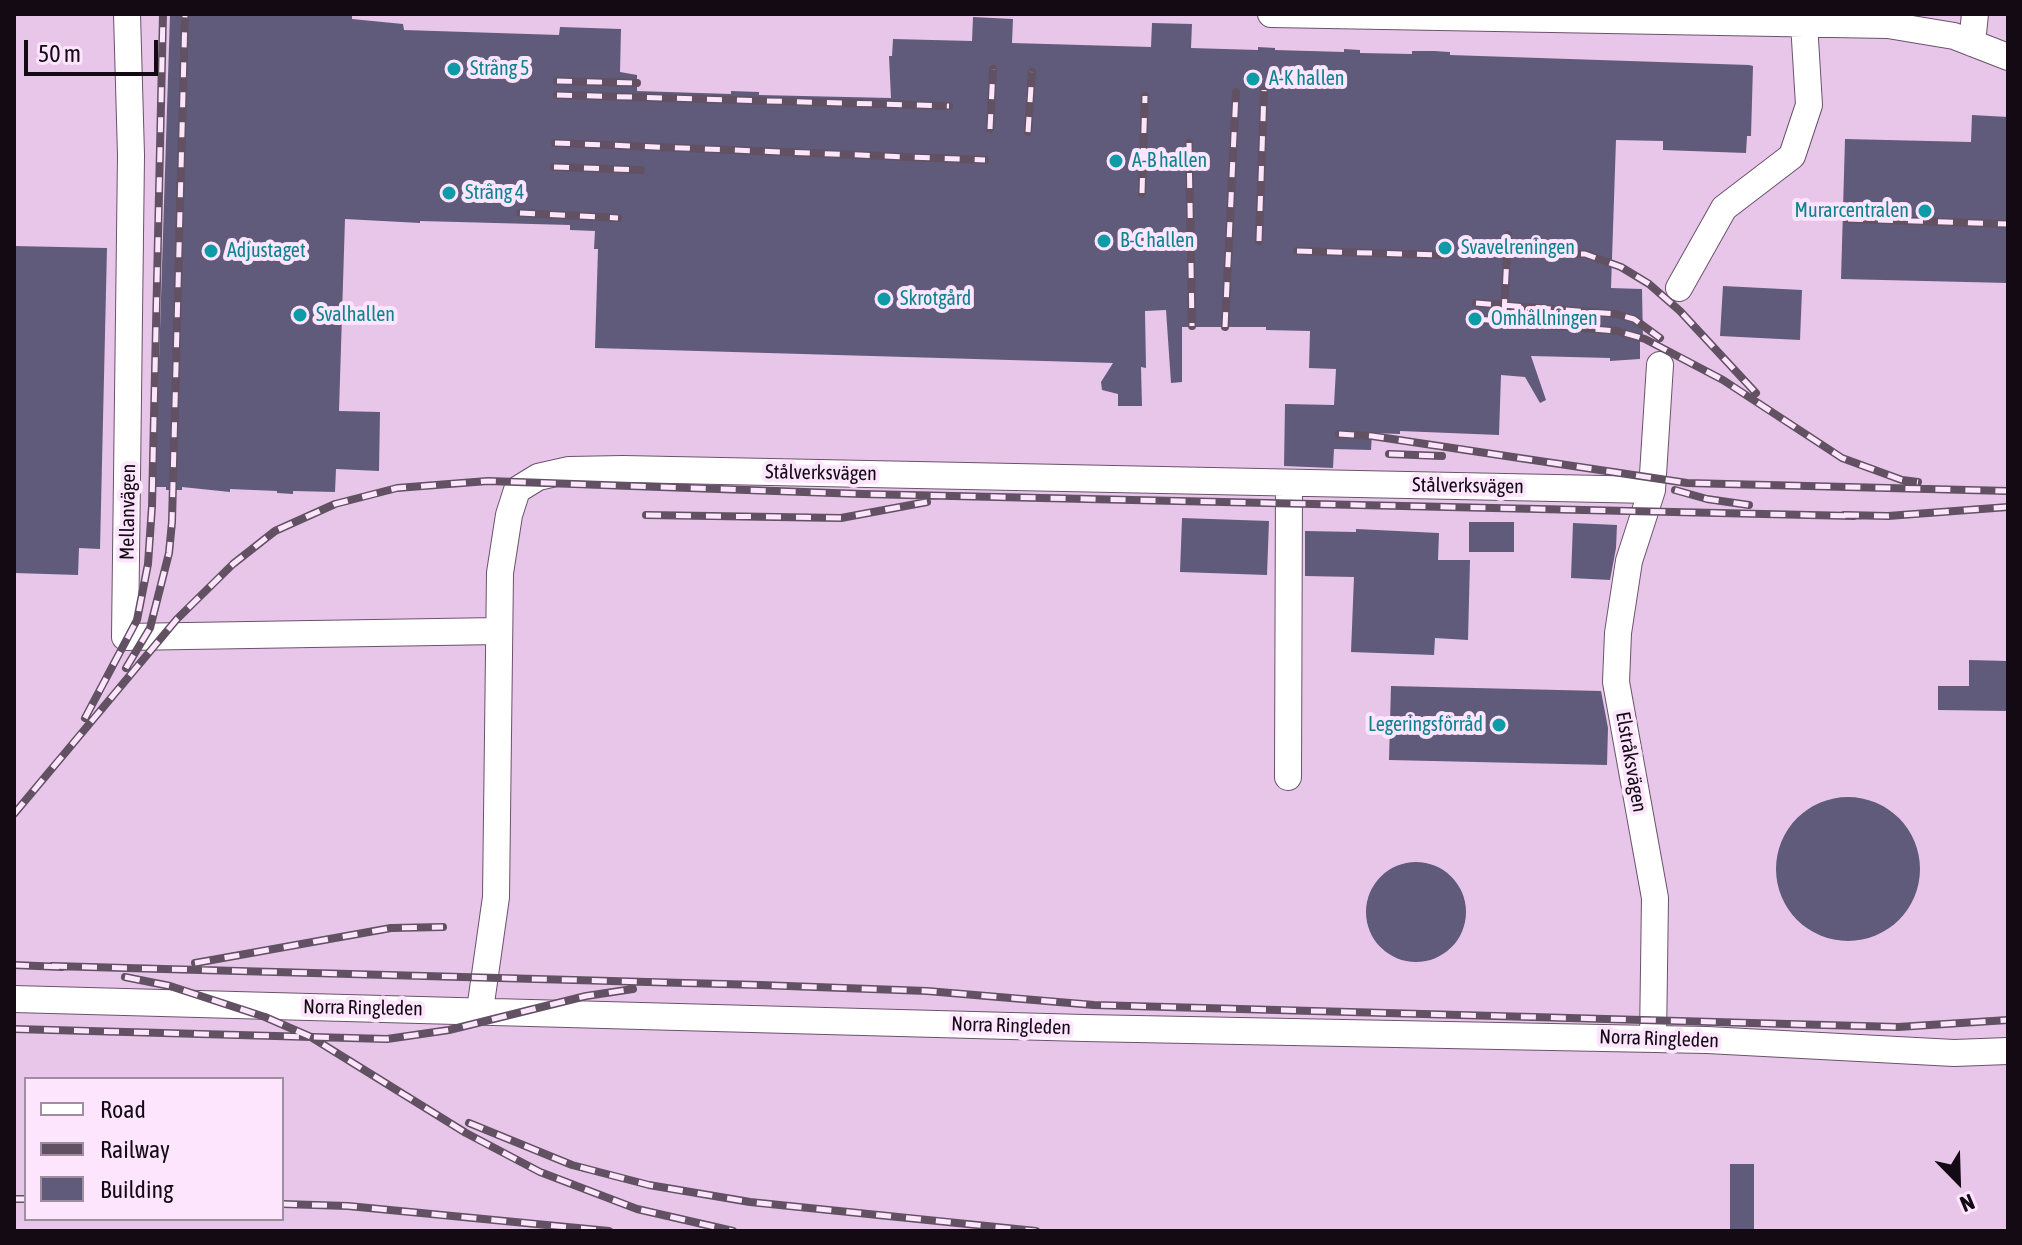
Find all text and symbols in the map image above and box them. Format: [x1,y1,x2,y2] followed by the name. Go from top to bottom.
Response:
[28,24,162,74] scale bar
[38,40,81,67] text: 50 m
[470,57,529,81] place label: Sträng 5
[445,60,463,78] marker: Sträng 5
[1269,67,1345,91] place label: A-K hallen
[1244,70,1262,88] marker: A-K hallen
[1132,149,1207,173] place label: A-B hallen
[1107,152,1125,170] marker: A-B hallen
[465,181,524,205] place label: Sträng 4
[440,184,458,202] marker: Sträng 4
[1795,199,1909,223] place label: Murarcentralen
[1916,202,1934,220] marker: Murarcentralen
[1120,229,1194,253] place label: B-C hallen
[1095,232,1113,250] marker: B-C hallen
[1461,236,1575,260] place label: Svavelreningen
[227,239,306,263] place label: Adjustaget
[1436,239,1454,257] marker: Svavelreningen
[202,242,220,260] marker: Adjustaget
[900,287,971,311] place label: Skrotgård
[875,290,893,308] marker: Skrotgård
[316,303,395,327] place label: Svalhallen
[291,306,309,324] marker: Svalhallen
[1491,307,1598,331] place label: Omhällningen
[1466,310,1484,328] marker: Omhällningen
[765,460,877,486] street label: Stålverksvägen
[115,464,141,560] street label: Mellanvägen
[1412,473,1524,499] street label: Stålverksvägen
[1610,710,1652,814] street label: Elstråksvägen
[1368,713,1483,737] place label: Legeringsförråd
[1490,716,1508,734] marker: Legeringsförråd
[303,995,423,1021] street label: Norra Ringleden
[951,1012,1071,1040] street label: Norra Ringleden
[1599,1025,1719,1053] street label: Norra Ringleden
[24,1077,284,1221] legend
[100,1096,146,1123] text: Road
[100,1136,170,1163] text: Railway
[1918,1141,1998,1221] north arrow
[100,1176,173,1203] text: Building
[1956,1189,1978,1218] text: N

